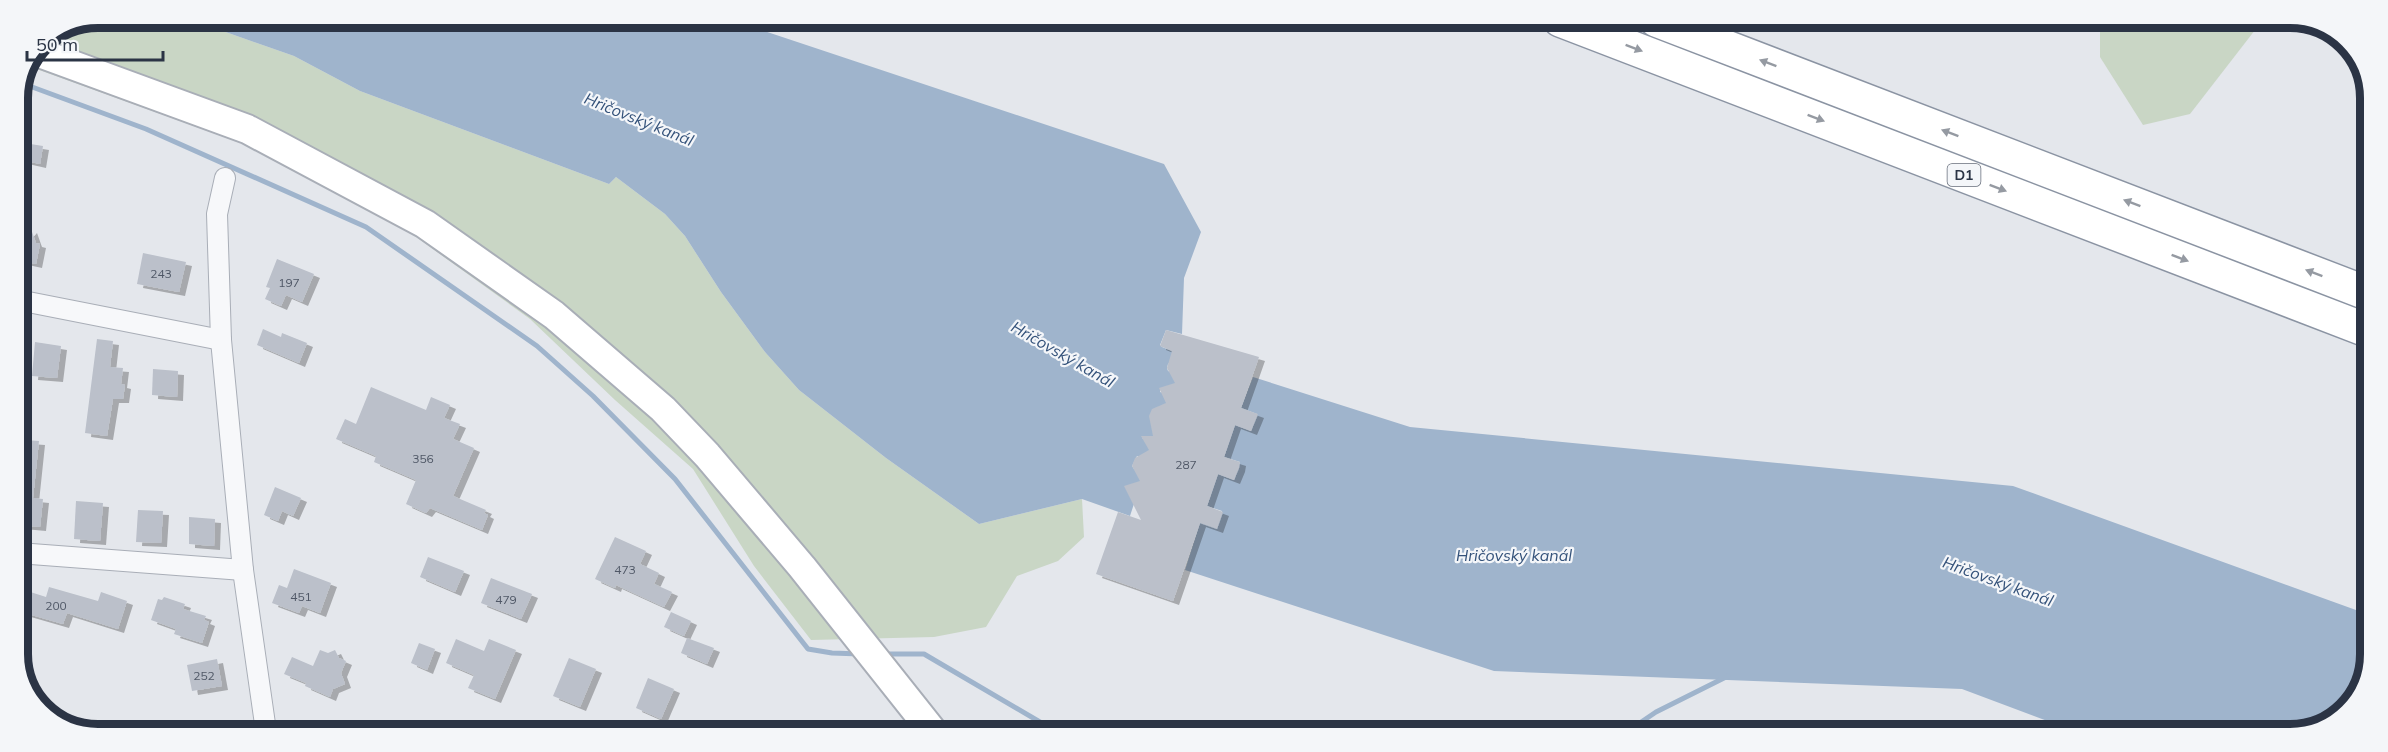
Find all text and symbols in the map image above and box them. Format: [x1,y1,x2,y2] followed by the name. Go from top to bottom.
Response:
[27,24,164,62] scale bar
[36,33,78,56] text: 50 m
[1625,44,1643,54] one-way arrow
[1759,58,1777,67] one-way arrow
[581,88,697,150] water label: Hričovský kanál
[1807,114,1825,124] one-way arrow
[1941,128,1959,137] one-way arrow
[1948,164,1980,186] road number: D1
[1989,184,2007,194] one-way arrow
[2123,197,2141,207] one-way arrow
[2172,254,2190,264] one-way arrow
[150,266,172,281] house number: 243
[2305,267,2323,277] one-way arrow
[278,275,300,290] house number: 197
[1008,316,1118,392] water label: Hričovský kanál
[412,451,434,466] house number: 356
[1175,457,1197,472] house number: 287
[1456,545,1572,565] water label: Hričovský kanál
[1940,552,2056,610] water label: Hričovský kanál
[614,562,636,577] house number: 473
[290,589,312,604] house number: 451
[495,592,517,607] house number: 479
[45,598,67,613] house number: 200
[193,668,215,683] house number: 252

